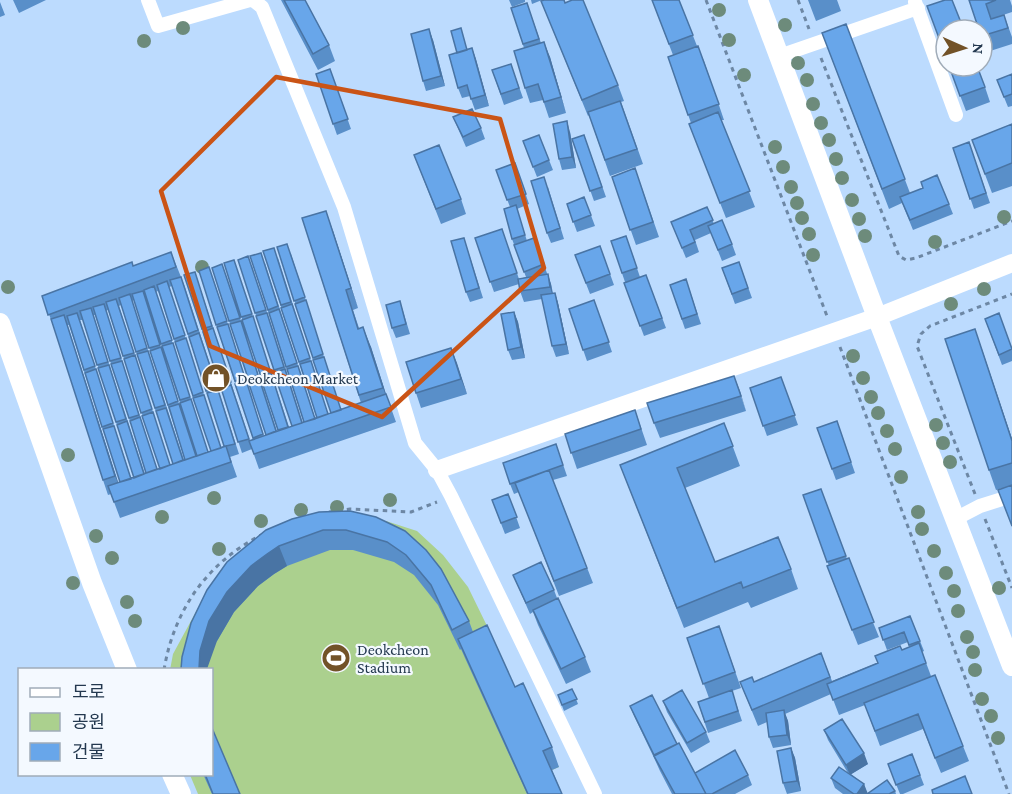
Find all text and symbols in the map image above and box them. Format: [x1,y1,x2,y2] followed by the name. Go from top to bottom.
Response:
[934,18,994,78] north arrow
[970,43,987,55] text: N
[200,362,232,394] shop icon: Deokcheon Market
[237,370,359,387] place label: Deokcheon Market
[357,641,429,676] place label: Deokcheon Stadium
[320,642,352,674] sports icon: Deokcheon Stadium
[18,668,213,776] legend
[72,682,105,702] text: 도로
[72,712,105,732] text: 공원
[72,742,105,762] text: 건물

